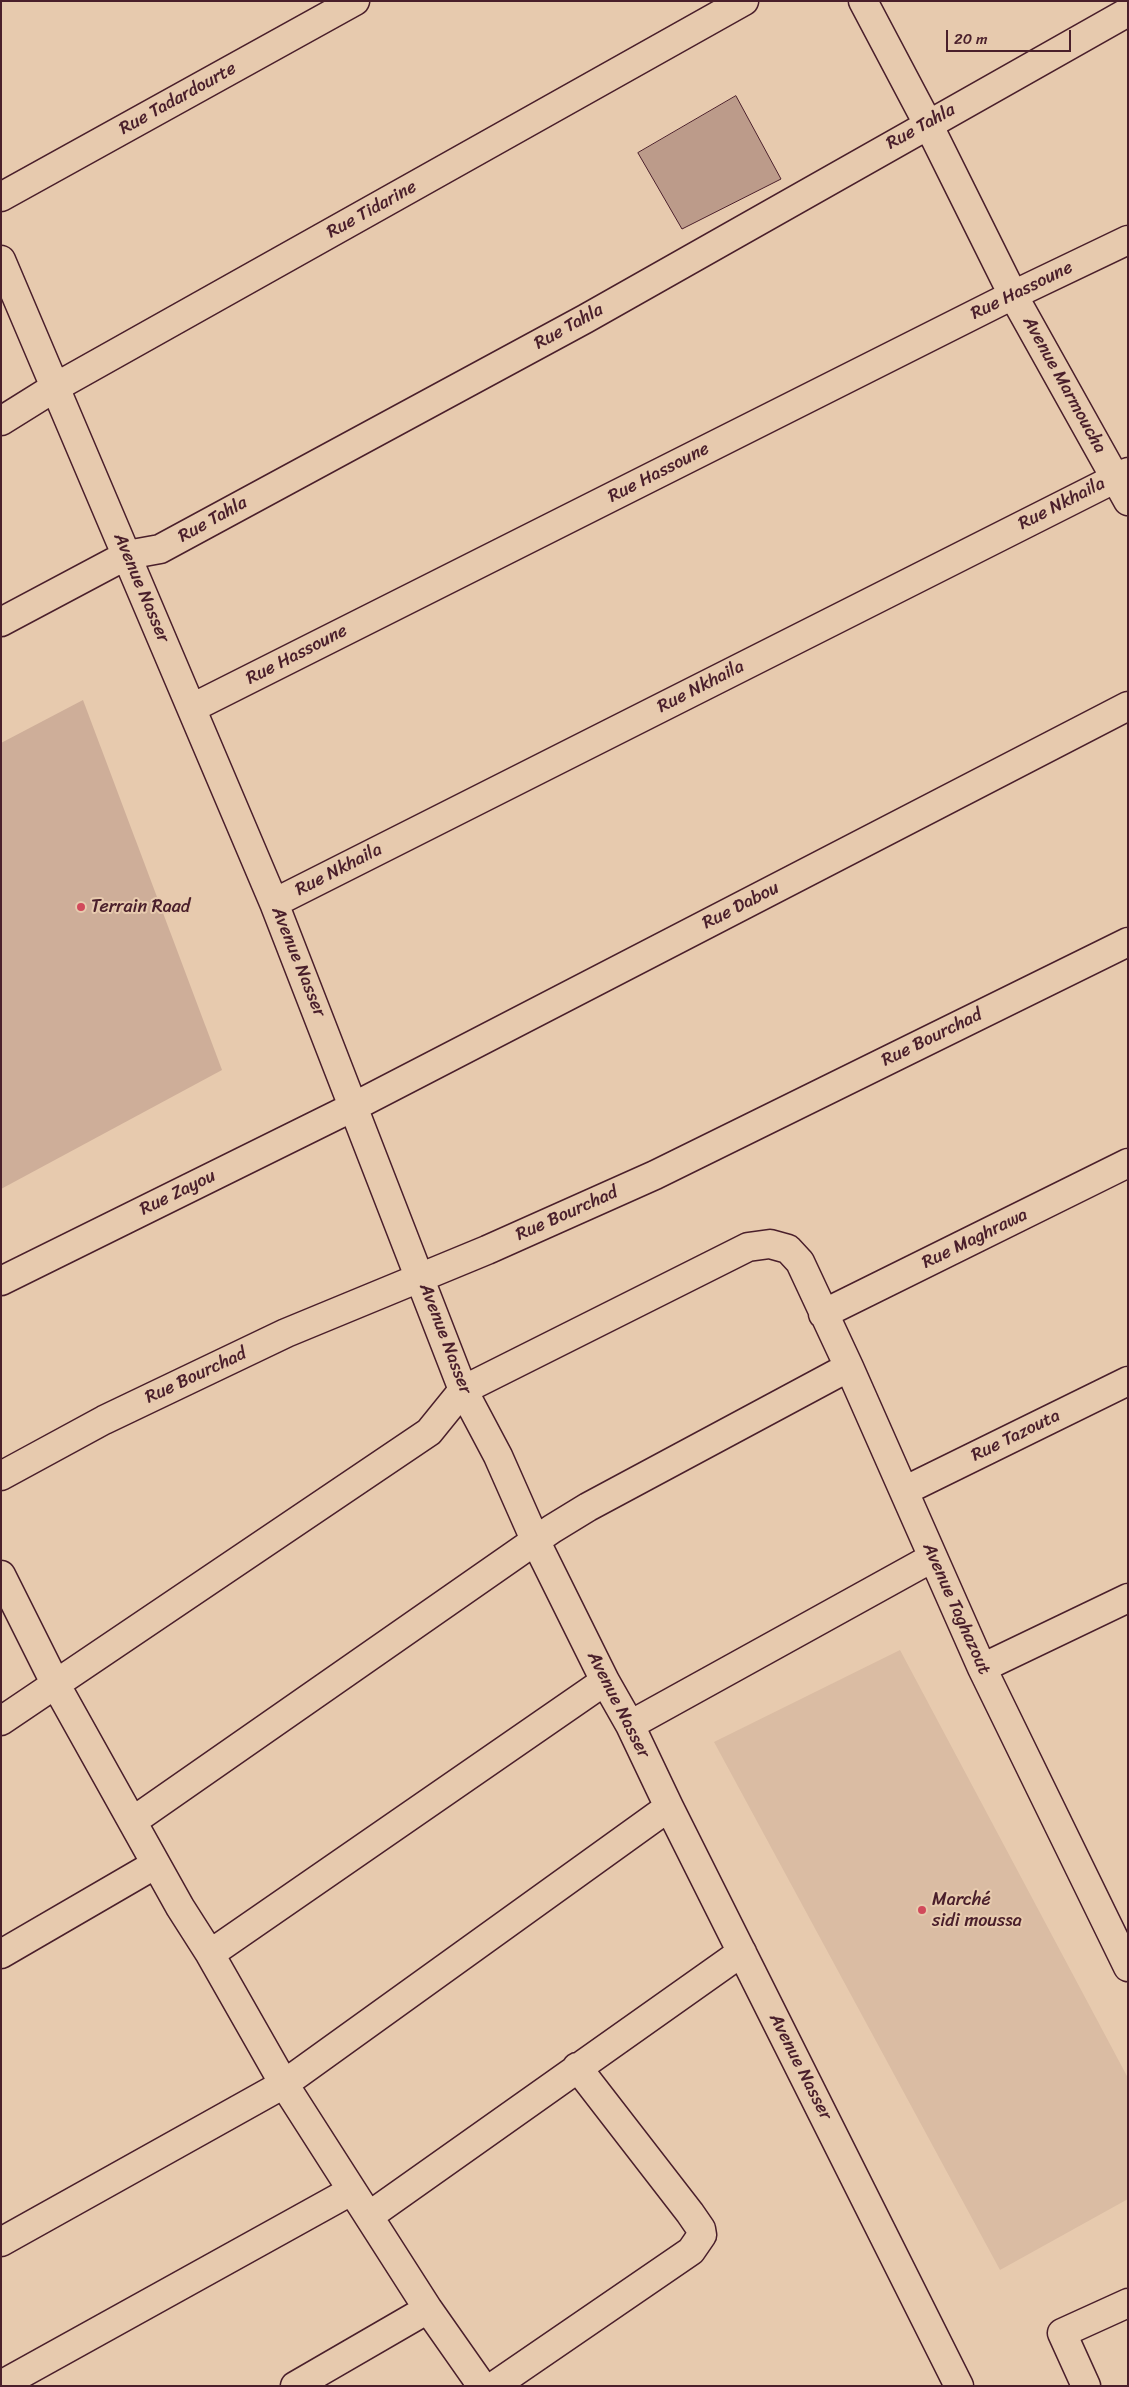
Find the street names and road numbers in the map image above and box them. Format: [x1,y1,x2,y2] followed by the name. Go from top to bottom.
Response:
[116,58,240,140] street label: Rue Tadardourte
[883,99,959,155] street label: Rue Tahla
[323,176,421,244] street label: Rue Tidarine
[968,257,1076,325] street label: Rue Hassoune
[531,299,607,355] street label: Rue Tahla
[1017,313,1111,457] street label: Avenue Marmoucha
[605,438,713,508] street label: Rue Hassoune
[1015,473,1109,535] street label: Rue Nkhaila
[175,492,251,548] street label: Rue Tahla
[108,530,174,646] street label: Avenue Nasser
[243,620,351,690] street label: Rue Hassoune
[654,656,748,718] street label: Rue Nkhaila
[292,839,386,901] street label: Rue Nkhaila
[699,878,783,934] street label: Rue Dabou
[266,904,330,1020] street label: Avenue Nasser
[878,1004,986,1072] street label: Rue Bourchad
[137,1165,219,1221] street label: Rue Zayou
[513,1182,621,1246] street label: Rue Bourchad
[919,1204,1031,1274] street label: Rue Maghrawa
[414,1281,476,1397] street label: Avenue Nasser
[142,1343,250,1409] street label: Rue Bourchad
[968,1405,1064,1467] street label: Rue Tazouta
[917,1540,995,1678] street label: Avenue Taghazout
[582,1648,654,1762] street label: Avenue Nasser
[764,2010,836,2124] street label: Avenue Nasser

